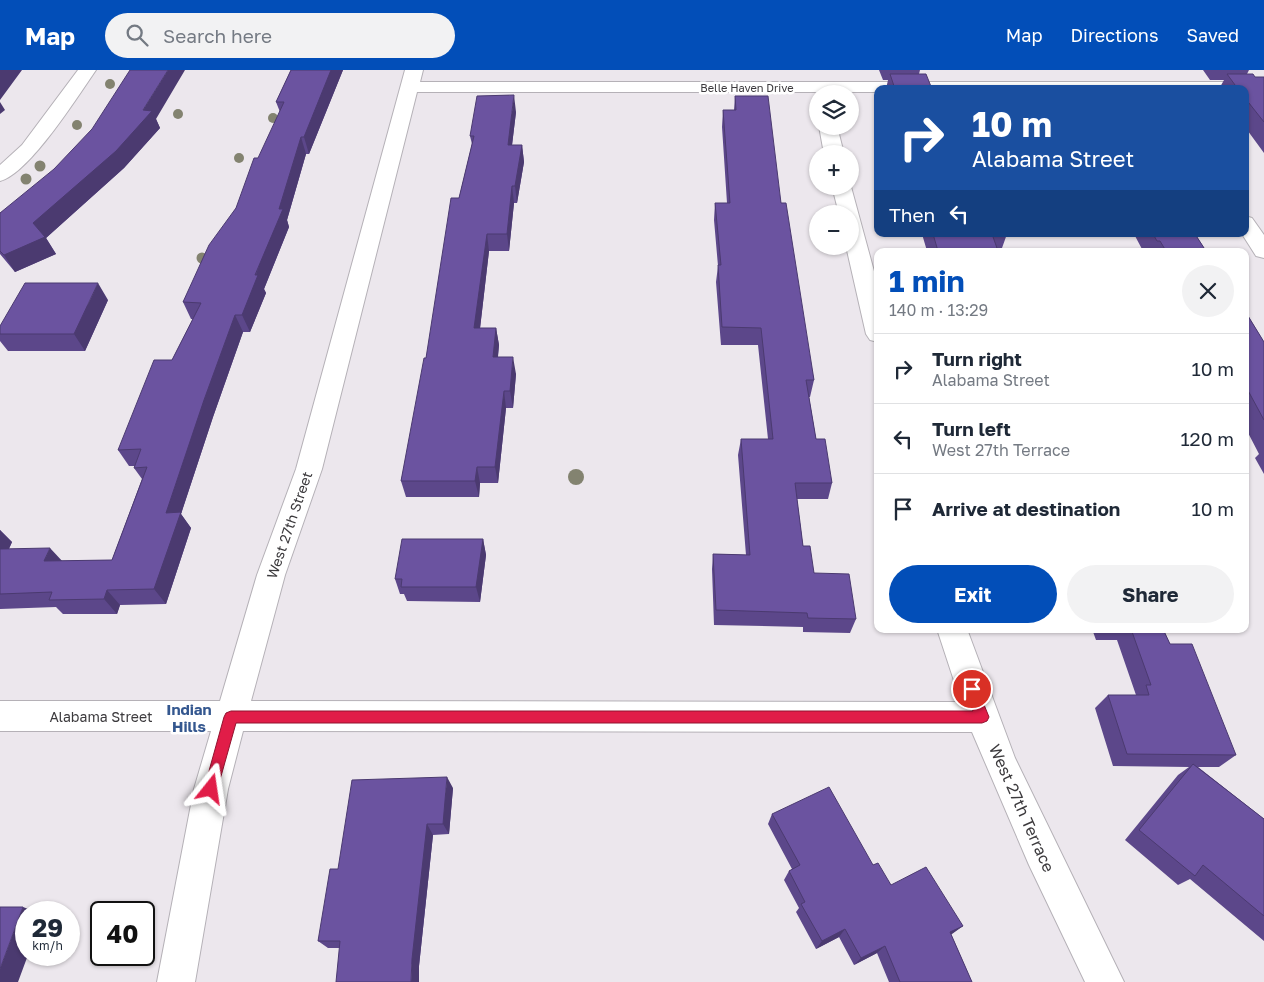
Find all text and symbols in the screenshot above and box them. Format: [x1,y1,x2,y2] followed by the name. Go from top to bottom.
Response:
[105,13,455,58] search box
[25,21,75,50] text: Map
[123,21,151,49] icon: search
[163,24,272,47] text: Search here
[1006,24,1042,46] text: Map
[1070,24,1158,46] text: Directions
[1186,24,1239,46] text: Saved
[700,81,794,94] street label: Belle Haven Drive
[809,85,859,255] map controls
[809,85,859,135] button: layers
[972,103,1052,145] text: 10 m
[889,105,954,170] icon: right
[809,145,859,195] button: +
[972,145,1134,172] text: Alabama Street
[945,200,973,228] icon: left
[889,203,935,226] text: Then
[809,205,859,255] button: −
[889,263,965,299] text: 1 min
[1182,265,1234,317] button: close
[889,300,988,320] text: 140 m · 13:29
[932,347,1022,370] text: Turn right
[889,355,917,383] icon: right
[1191,357,1234,380] text: 10 m
[932,370,1050,390] text: Alabama Street
[932,417,1011,440] text: Turn left
[889,425,917,453] icon: left
[1180,427,1234,450] text: 120 m
[932,440,1070,460] text: West 27th Terrace
[263,469,315,581] street label: West 27th Street
[889,495,917,523] icon: arrive
[932,497,1120,520] text: Arrive at destination
[1191,497,1234,520] text: 10 m
[889,565,1057,623] button: Exit
[1067,565,1234,623] button: Share
[951,668,993,710] pin
[958,675,986,703] icon: arrive
[166,700,212,735] district label: Indian Hills
[49,708,153,725] street label: Alabama Street
[985,741,1059,875] street label: West 27th Terrace
[184,762,236,814] position arrow
[90,901,155,966] speed limit sign: 40
[32,912,63,943] text: 29
[32,938,63,953] text: km/h

